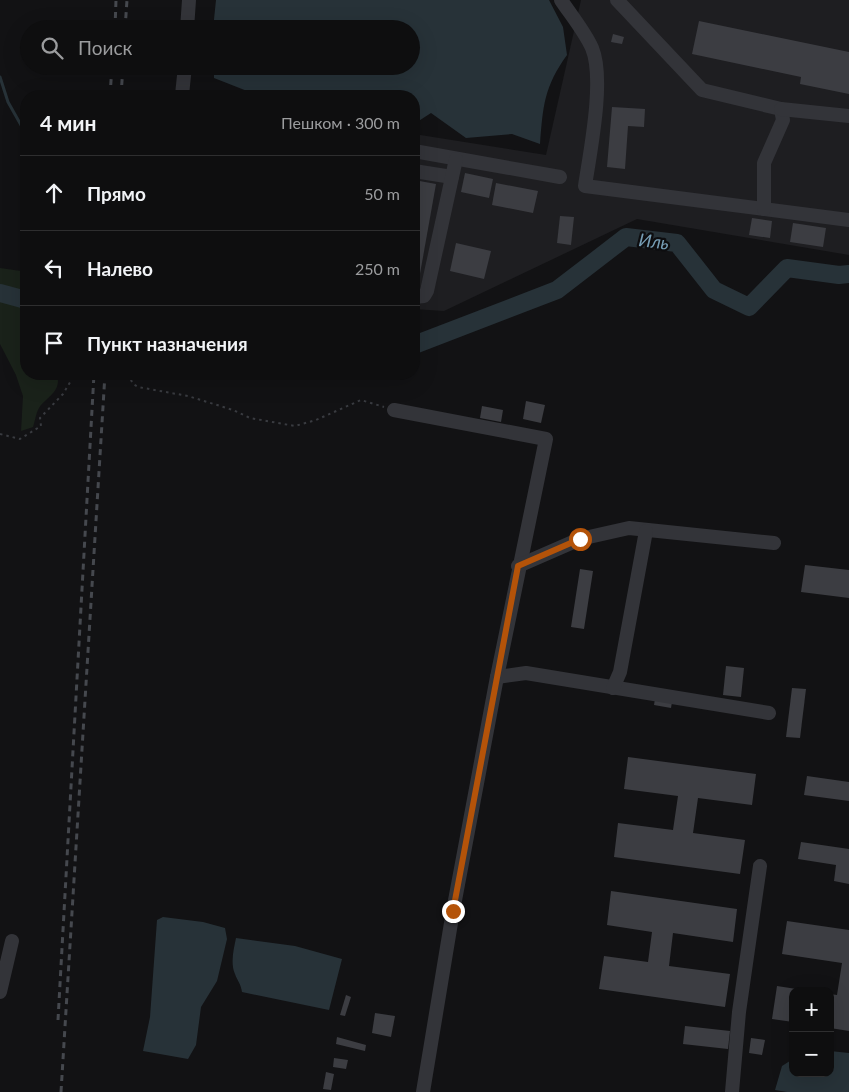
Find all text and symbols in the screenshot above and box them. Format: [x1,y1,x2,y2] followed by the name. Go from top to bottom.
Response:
[20,20,420,75] search box
[38,34,66,62] icon: search
[78,36,132,59] text: Поиск
[40,110,97,135] text: 4 мин
[281,113,400,132] text: Пешком · 300 m
[40,179,68,207] icon: ahead
[87,182,146,205] text: Прямо
[364,184,400,203] text: 50 m
[638,228,670,254] water label: Иль
[40,254,68,282] icon: left
[87,257,153,280] text: Налево
[355,259,400,278] text: 250 m
[40,329,68,357] icon: arrive
[87,332,248,355] text: Пункт назначения
[569,528,592,551] route start
[442,900,465,923] route end
[789,987,834,1077] map controls
[789,987,834,1032] button: +
[789,1032,834,1077] button: −

